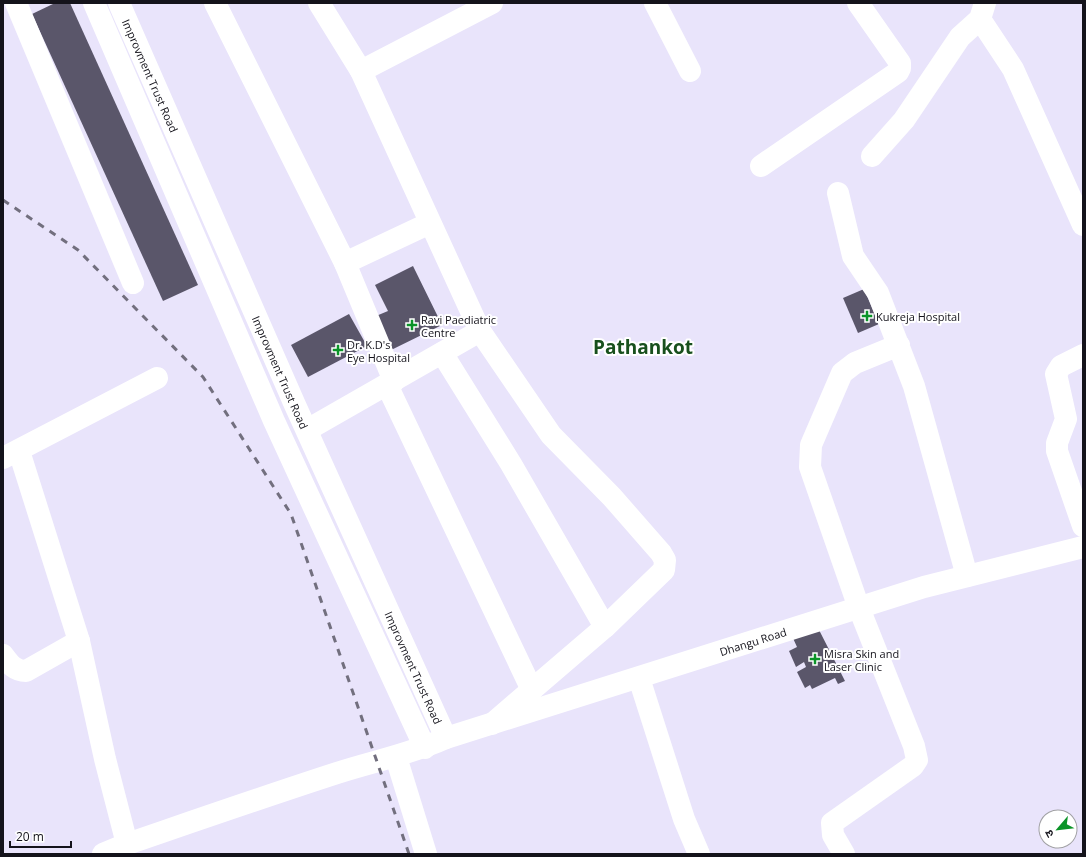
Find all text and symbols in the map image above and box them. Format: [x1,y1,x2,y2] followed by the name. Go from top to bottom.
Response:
[119,16,182,134] street label: Improvment Trust Road
[876,309,960,324] place label: Kukreja Hospital
[861,310,873,322] marker: Kukreja Hospital
[421,312,496,340] place label: Ravi Paediatric Centre
[249,313,312,431] street label: Improvment Trust Road
[406,319,418,331] marker: Ravi Paediatric Centre
[593,334,693,360] district label: Pathankot
[347,337,410,365] place label: Dr. K.D's Eye Hospital
[332,344,344,356] marker: Dr. K.D's Eye Hospital
[382,609,446,726] street label: Improvment Trust Road
[717,623,788,659] street label: Dhangu Road
[824,646,899,674] place label: Misra Skin and Laser Clinic
[809,653,821,665] marker: Misra Skin and Laser Clinic
[1038,809,1078,849] north arrow
[10,823,71,849] scale bar
[1040,827,1057,840] text: उ
[16,828,44,845] text: 20 m

